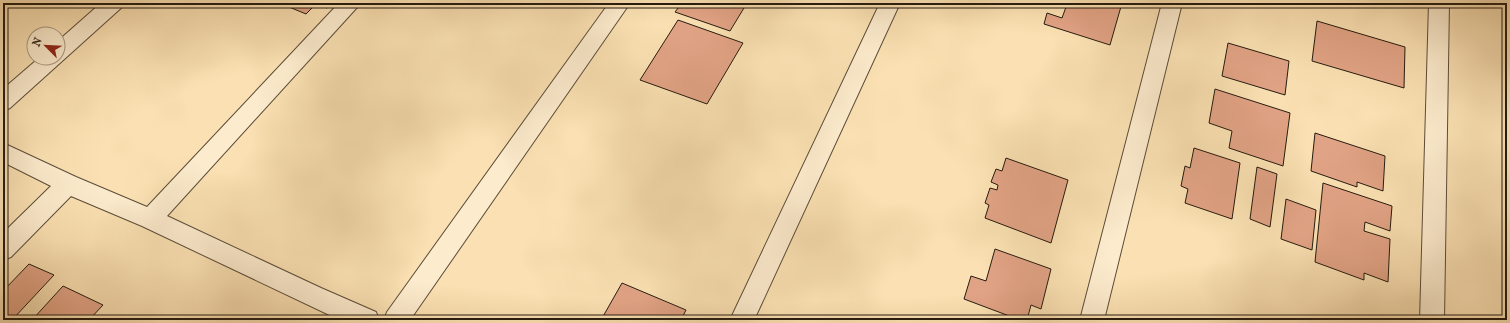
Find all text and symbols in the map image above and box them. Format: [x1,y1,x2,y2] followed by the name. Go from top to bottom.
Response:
[26,26,66,66] north arrow
[30,35,45,49] text: N

